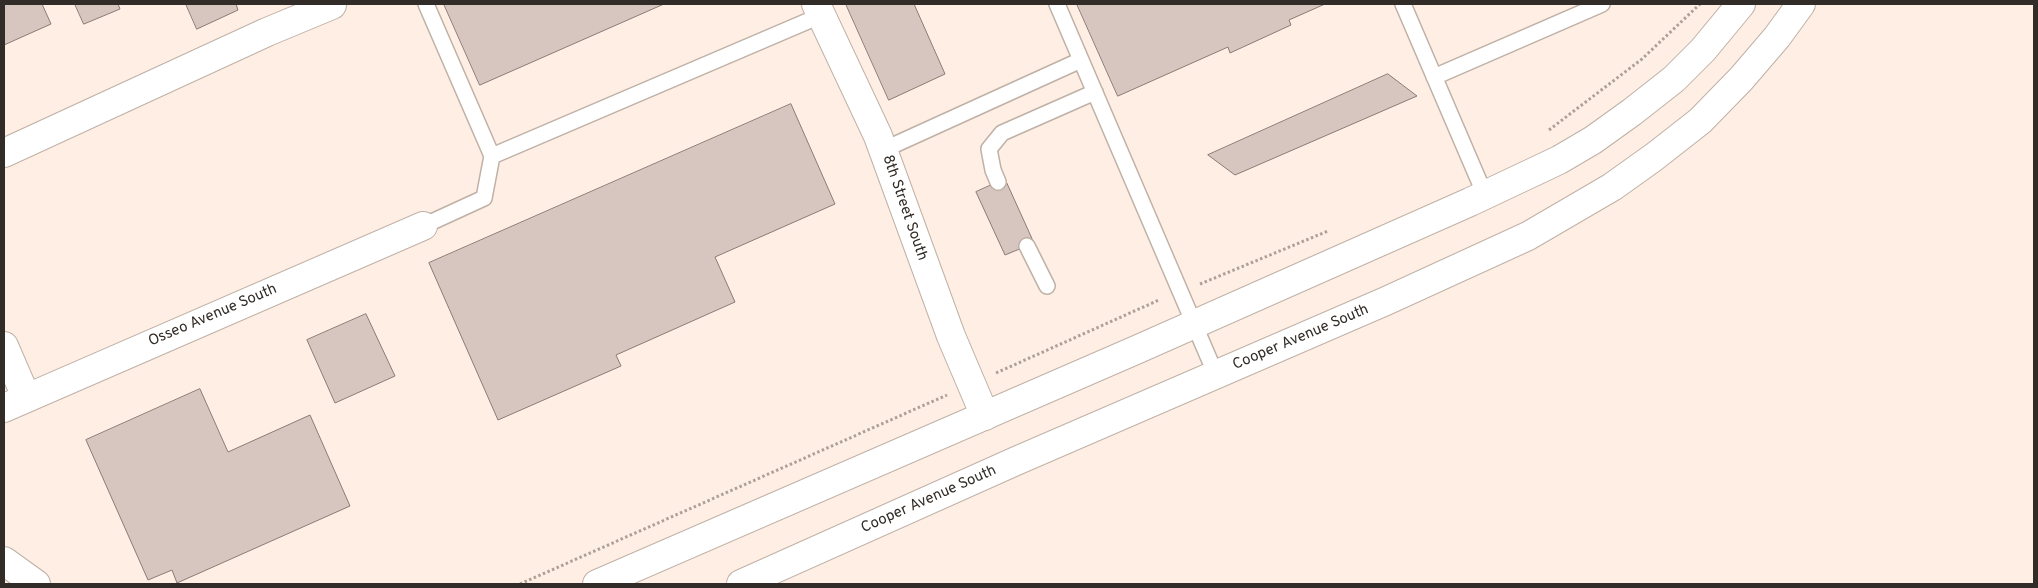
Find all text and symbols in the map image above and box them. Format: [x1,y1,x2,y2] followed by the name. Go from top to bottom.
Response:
[878,153,930,263] street label: 8th Street South
[146,281,280,351] street label: Osseo Avenue South
[1230,301,1372,375] street label: Cooper Avenue South
[859,462,999,538] street label: Cooper Avenue South

